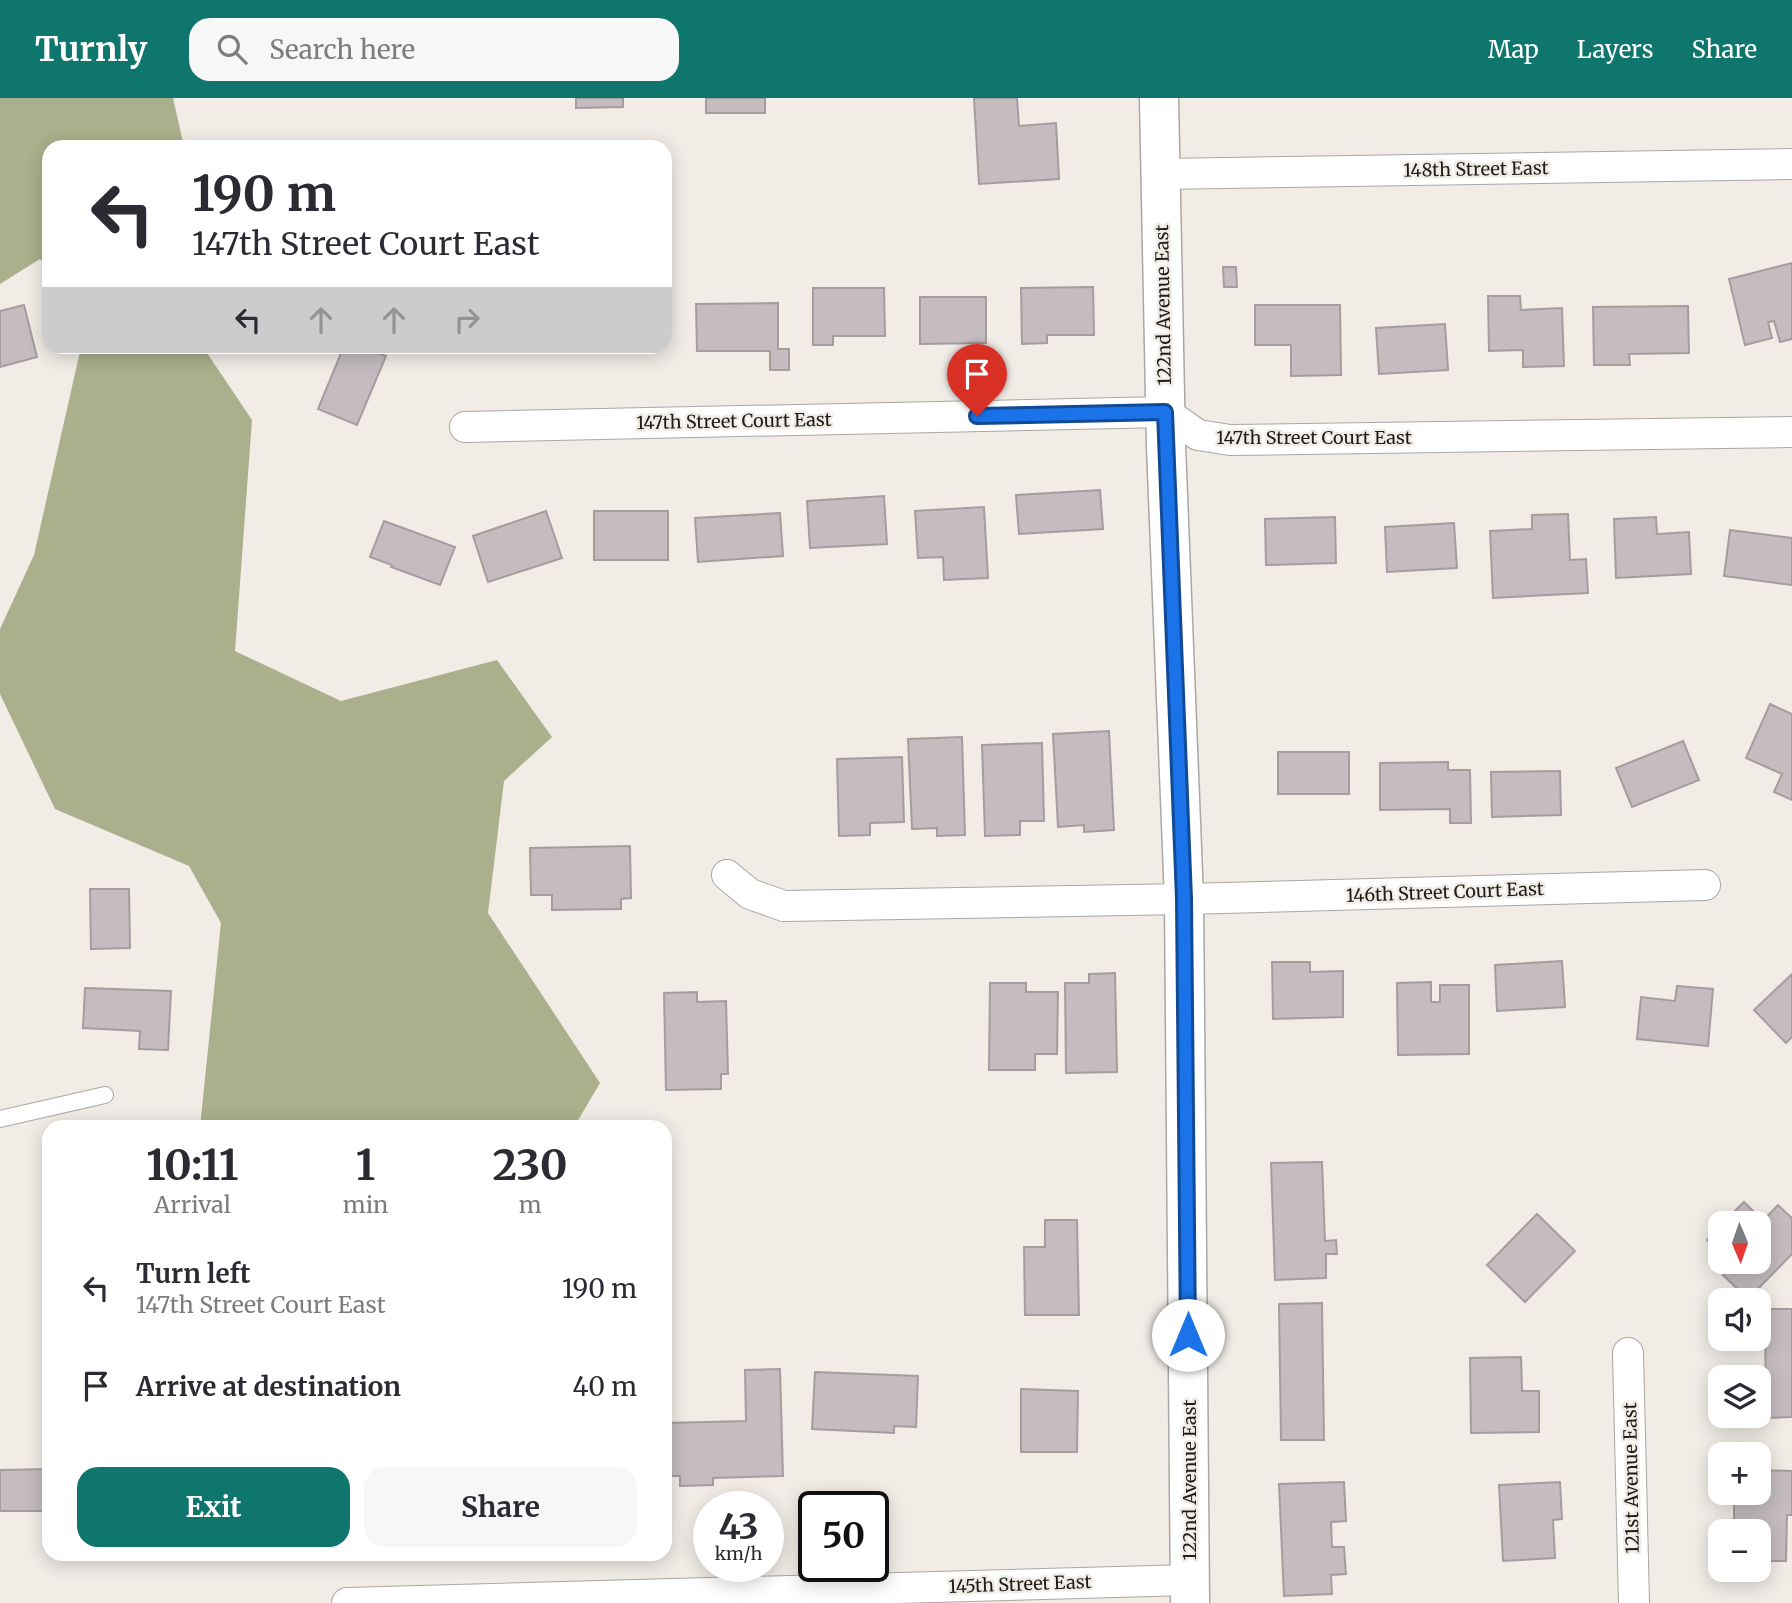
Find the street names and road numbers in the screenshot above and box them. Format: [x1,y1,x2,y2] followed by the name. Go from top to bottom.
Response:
[1403,156,1549,182] street label: 148th Street East
[1150,224,1176,386] street label: 122nd Avenue East
[636,408,832,434] street label: 147th Street Court East
[1216,426,1412,449] street label: 147th Street Court East
[1346,877,1544,907] street label: 146th Street Court East
[1178,1400,1201,1560] street label: 122nd Avenue East
[1618,1402,1644,1554] street label: 121st Avenue East
[948,1570,1092,1598] street label: 145th Street East

